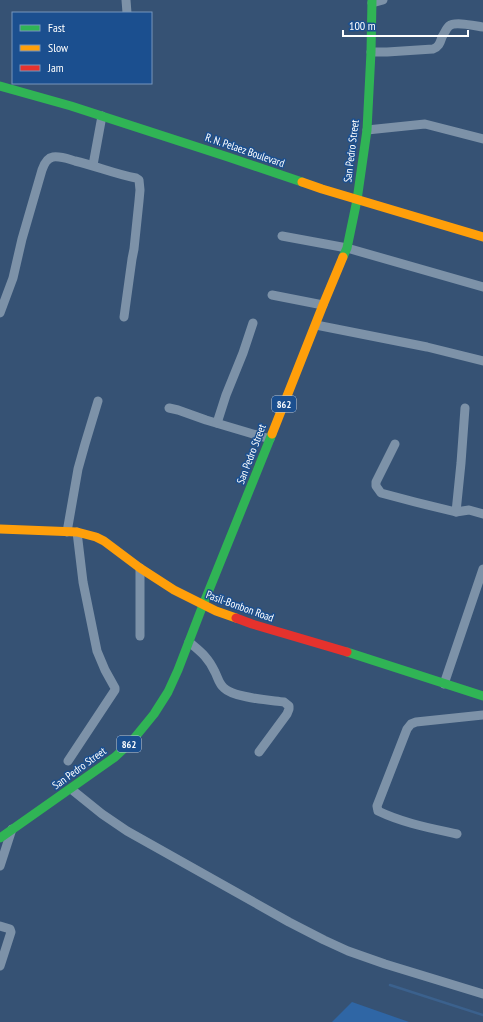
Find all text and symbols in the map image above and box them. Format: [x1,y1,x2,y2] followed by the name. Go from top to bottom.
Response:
[12,12,152,84] legend
[343,12,468,38] scale bar
[349,18,376,33] text: 100 m
[48,20,66,35] text: Fast
[48,40,69,55] text: Slow
[47,60,64,75] text: Jam
[340,119,362,183] street label: San Pedro Street
[203,130,287,170] street label: R. N. Pelaez Boulevard
[272,396,296,412] road number: 862
[233,422,269,486] street label: San Pedro Street
[204,587,276,625] street label: Pasil-Bonbon Road
[117,736,141,752] road number: 862
[49,744,109,792] street label: San Pedro Street

